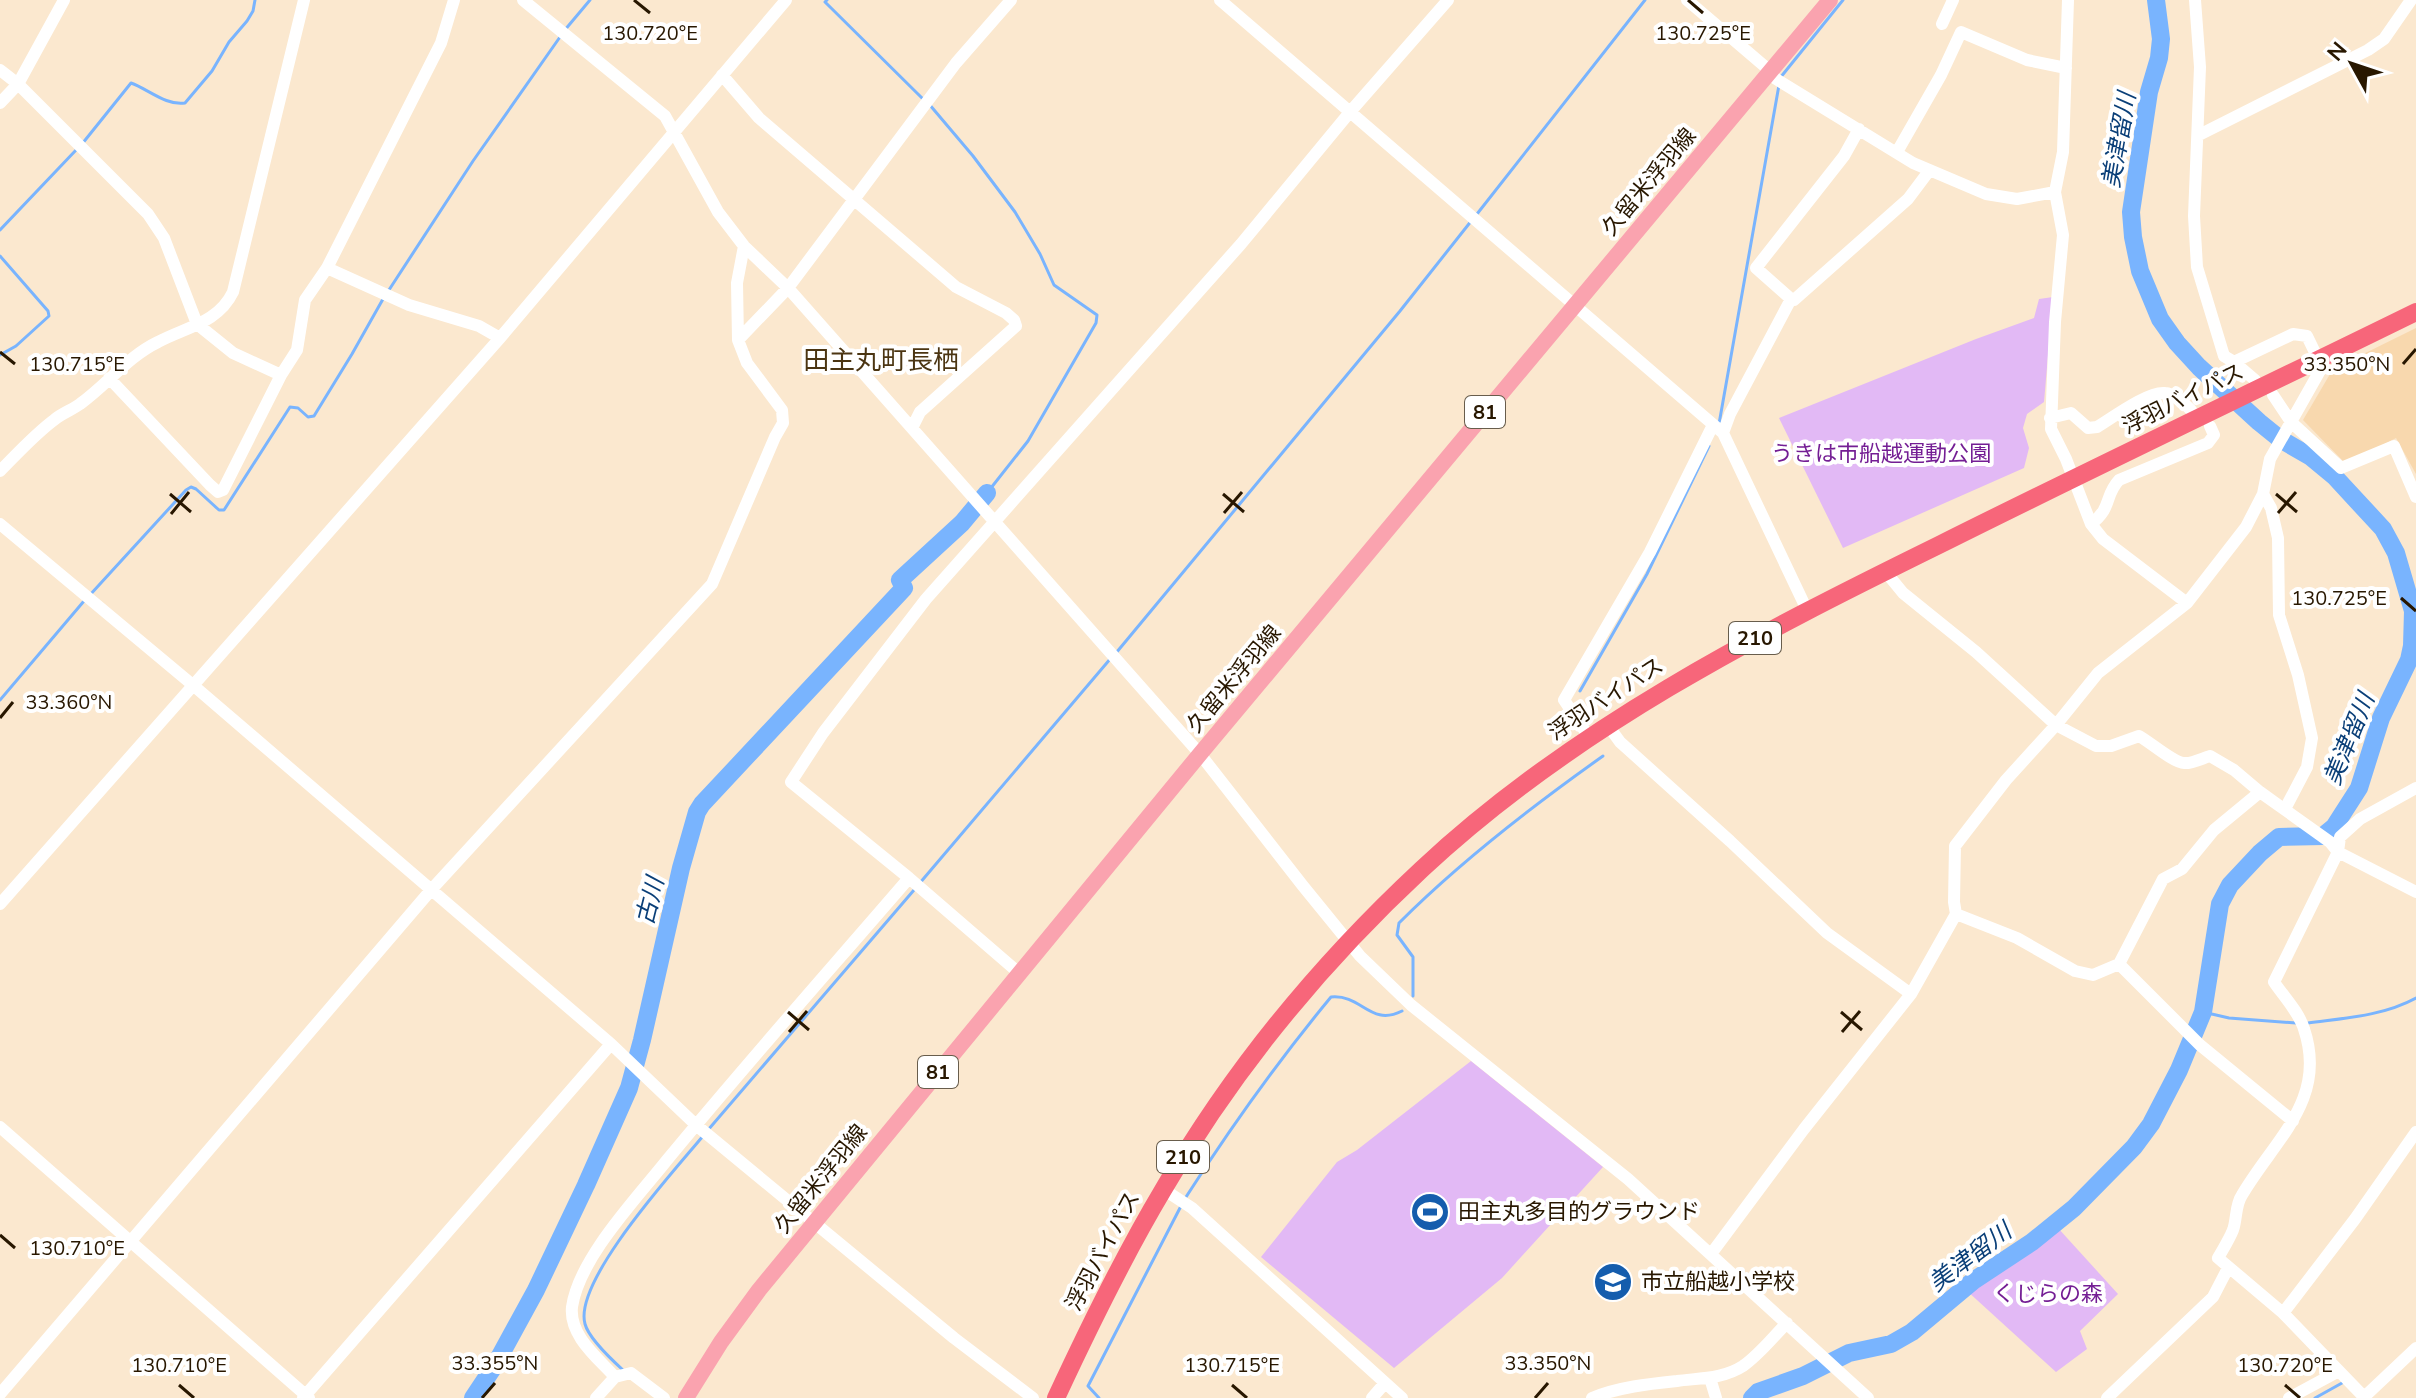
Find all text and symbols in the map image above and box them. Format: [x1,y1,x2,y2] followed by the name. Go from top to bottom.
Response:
[602,20,698,47] text: 130.720°E
[1655,20,1751,47] text: 130.725°E
[2312,24,2392,104] north arrow
[2321,36,2354,68] text: N
[2095,87,2144,190] water label: 美津留川
[1595,122,1703,242] street label: 久留米浮羽線
[803,343,959,378] district label: 田主丸町長栖
[29,351,125,378] text: 130.715°E
[2304,351,2390,378] text: 33.350°N
[2117,357,2249,441] street label: 浮羽バイパス
[1465,396,1505,428] road number: 81
[1771,439,1991,469] park label: うきは市船越運動公園
[2291,585,2387,612] text: 130.725°E
[1180,619,1288,739] street label: 久留米浮羽線
[1729,622,1781,654] road number: 210
[1543,651,1669,747] street label: 浮羽バイパス
[2316,686,2383,789] water label: 美津留川
[26,689,112,716] text: 33.360°N
[629,871,672,928] water label: 古川
[918,1056,958,1088] road number: 81
[768,1118,874,1240] street label: 久留米浮羽線
[1157,1141,1209,1173] road number: 210
[1059,1186,1147,1316] street label: 浮羽バイパス
[1409,1191,1451,1233] sports icon: 田主丸多目的グラウンド
[1458,1197,1700,1227] place label: 田主丸多目的グラウンド
[1922,1214,2020,1299] water label: 美津留川
[29,1235,125,1262] text: 130.710°E
[1592,1261,1634,1303] school or university icon: 市立船越小学校
[1641,1267,1795,1297] place label: 市立船越小学校
[1993,1279,2103,1309] park label: くじらの森
[452,1350,538,1377] text: 33.355°N
[1505,1350,1591,1377] text: 33.350°N
[131,1352,227,1379] text: 130.710°E
[1184,1352,1280,1379] text: 130.715°E
[2237,1352,2333,1379] text: 130.720°E

